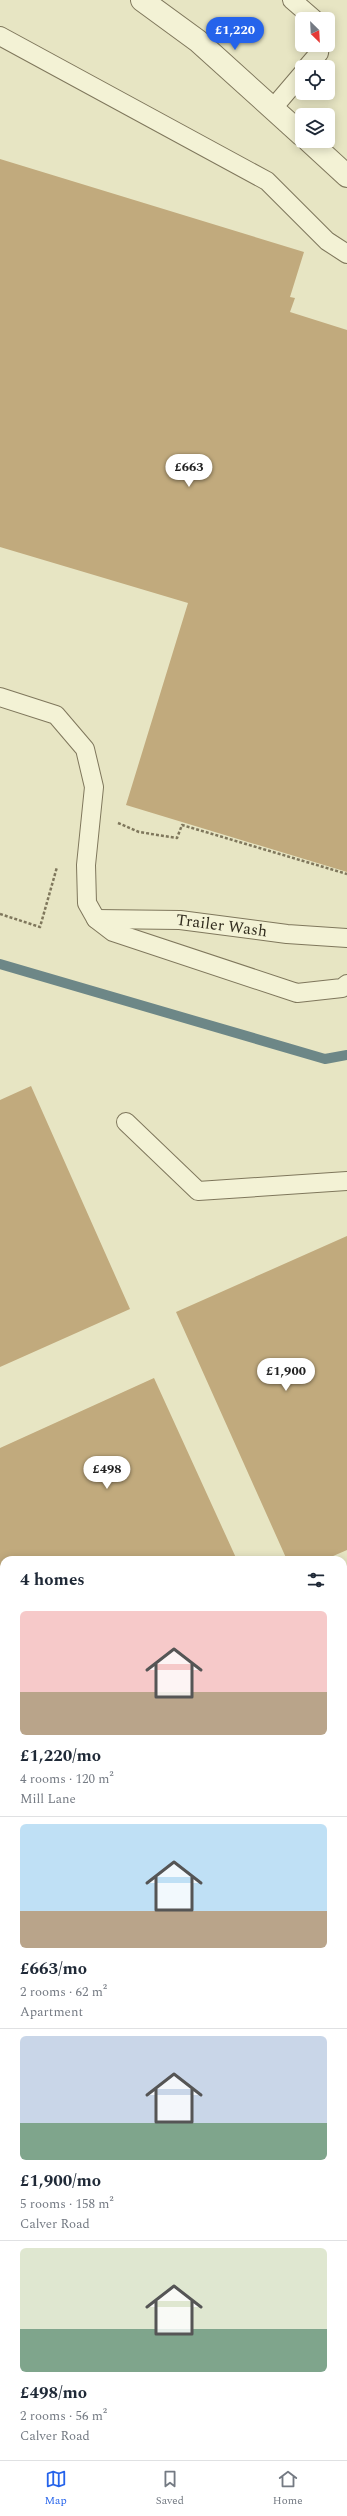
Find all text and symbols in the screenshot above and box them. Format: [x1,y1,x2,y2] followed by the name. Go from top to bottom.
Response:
[295,12,335,52] north arrow
[295,12,335,148] map controls
[202,17,268,51] pin: £1,220
[215,20,255,40] text: £1,220
[295,60,335,100] button: locate
[295,108,335,148] button: layers
[165,454,213,488] pin: £663
[174,457,204,477] text: £663
[174,908,269,943] street label: Trailer Wash
[253,1358,319,1392] pin: £1,900
[266,1361,306,1381] text: £1,900
[83,1456,131,1490] pin: £498
[92,1459,122,1479] text: £498
[20,1567,85,1593] text: 4 homes
[305,1569,327,1591] icon: filters
[138,1637,210,1709] icon: home
[20,1743,101,1769] text: £1,220/mo
[20,1769,114,1789] text: 4 rooms · 120 m²
[20,1789,76,1809] text: Mill Lane
[138,1850,210,1922] icon: home
[20,1956,87,1982] text: £663/mo
[20,1982,107,2002] text: 2 rooms · 62 m²
[20,2002,83,2022] text: Apartment
[138,2062,210,2134] icon: home
[20,2168,101,2194] text: £1,900/mo
[20,2194,114,2214] text: 5 rooms · 158 m²
[20,2214,90,2234] text: Calver Road
[138,2274,210,2346] icon: home
[20,2380,87,2406] text: £498/mo
[20,2406,107,2426] text: 2 rooms · 56 m²
[20,2426,90,2446] text: Calver Road
[44,2468,67,2509] tab: Map
[156,2468,184,2509] tab: Saved
[273,2468,302,2509] tab: Home

